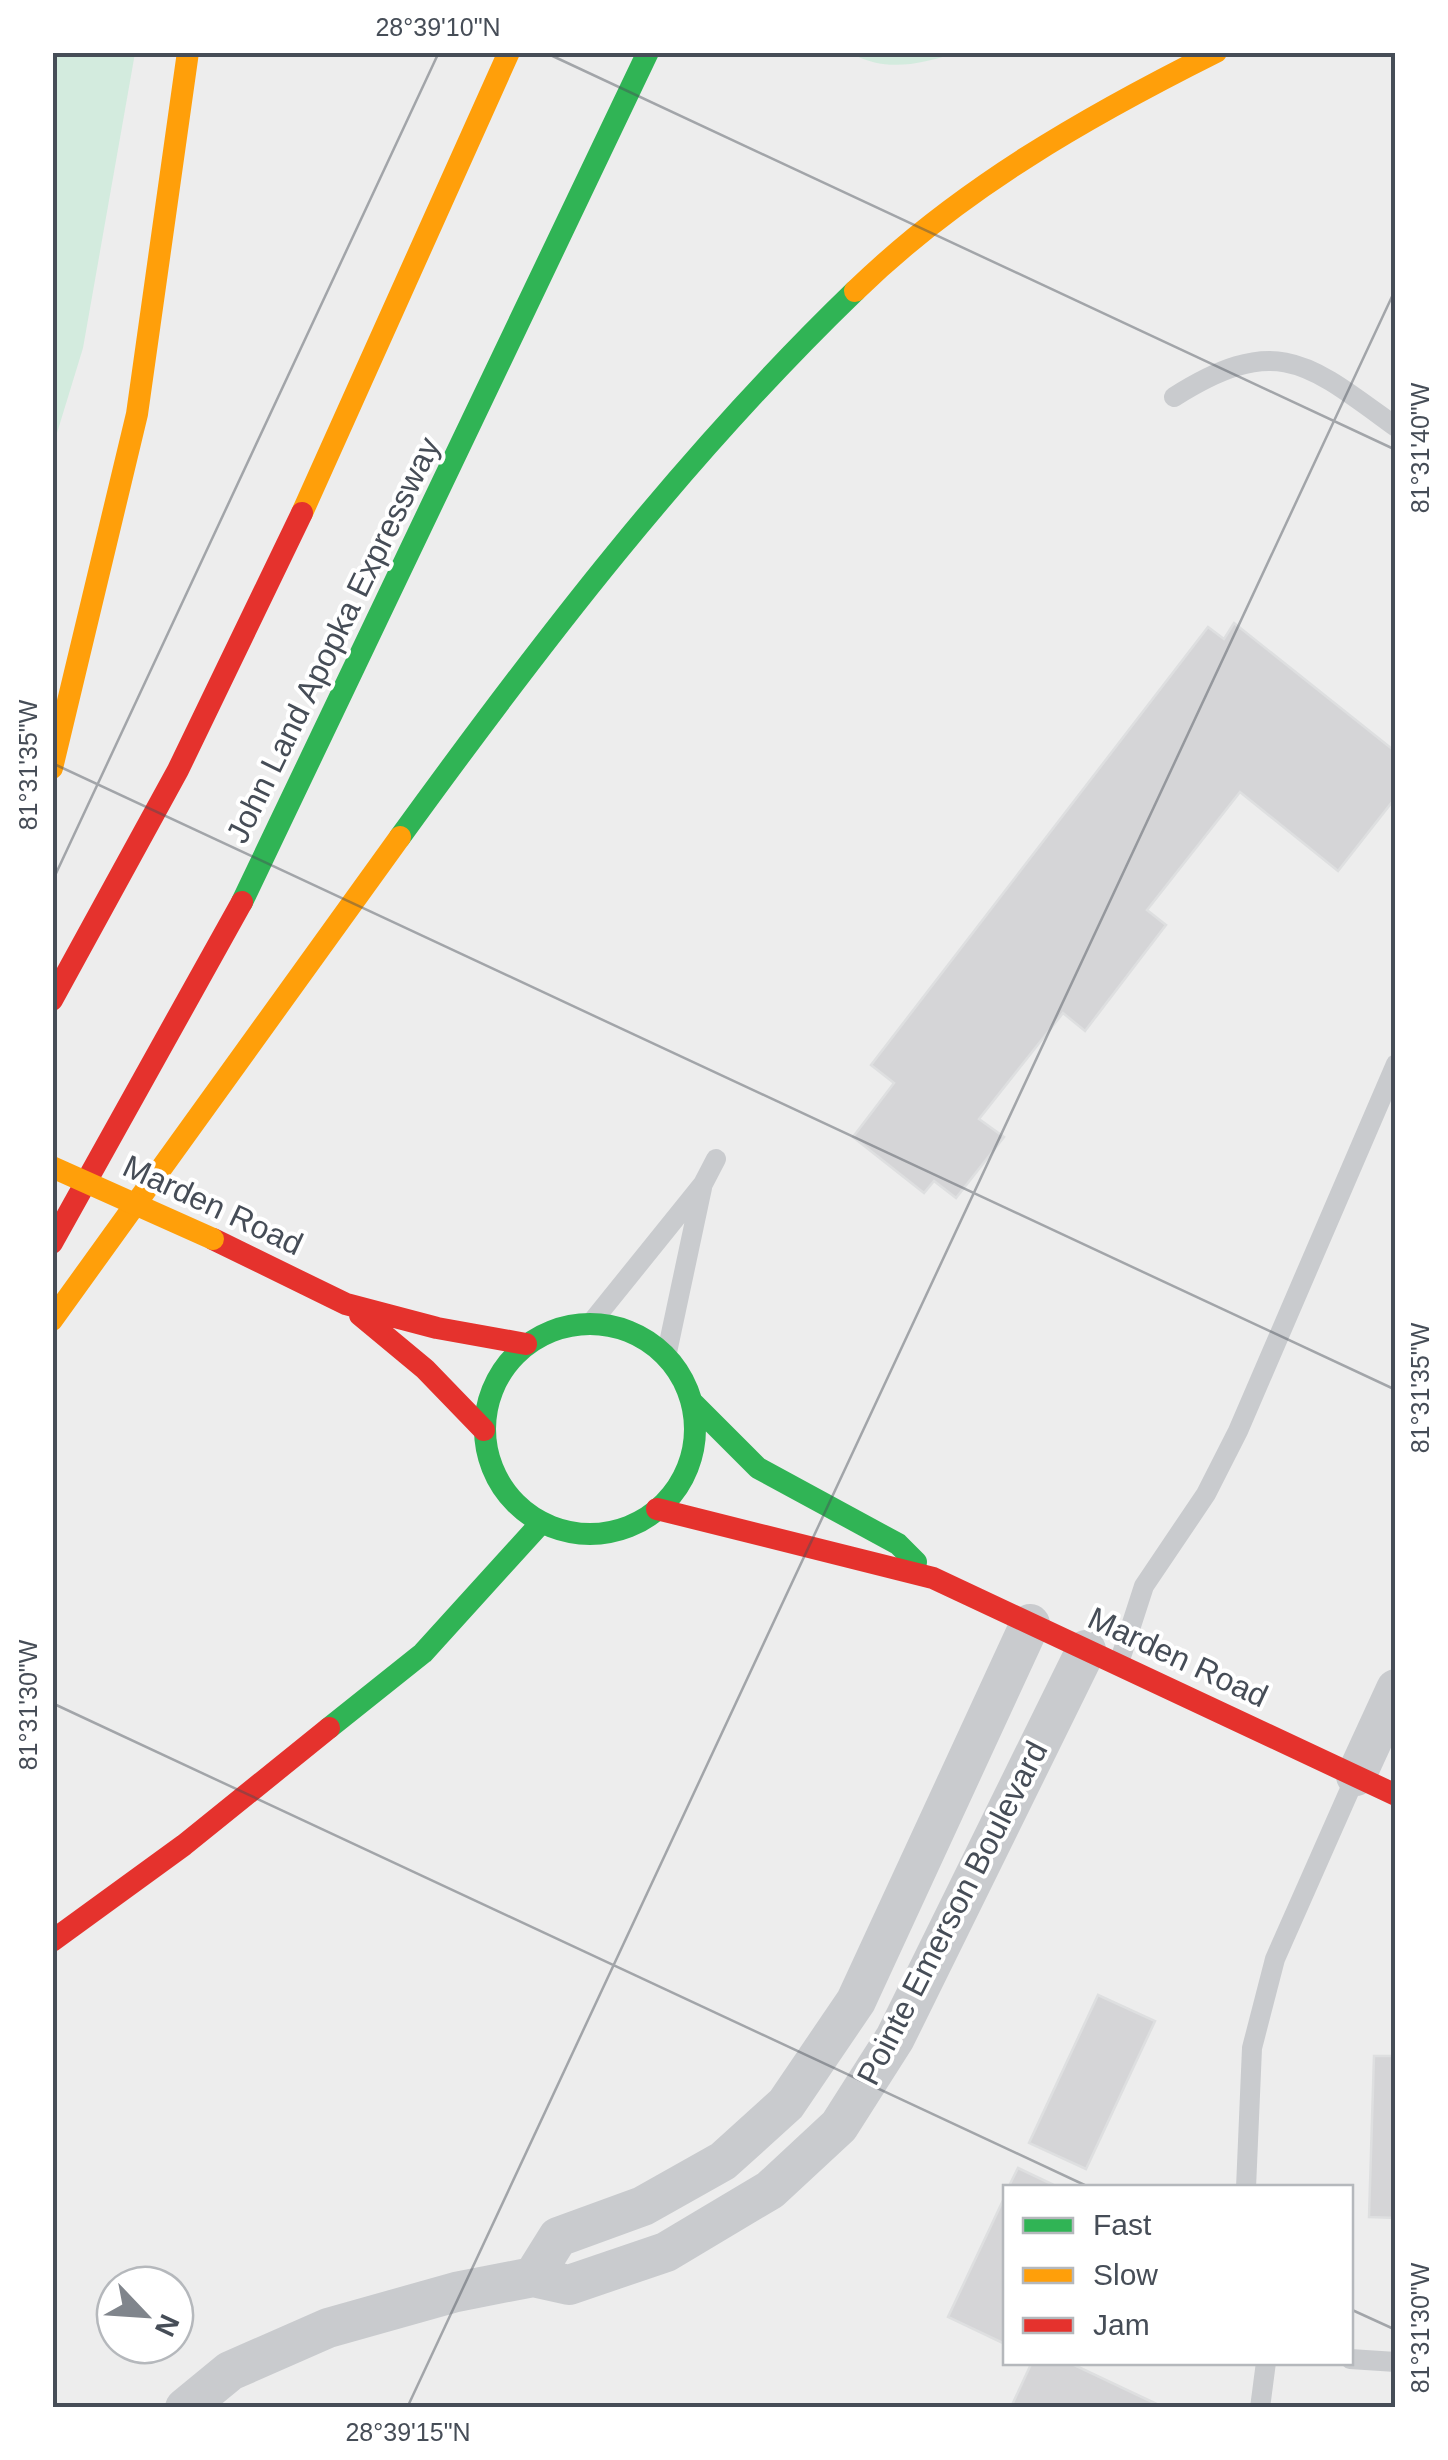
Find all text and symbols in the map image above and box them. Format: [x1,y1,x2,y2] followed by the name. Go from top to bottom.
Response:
[375,13,501,41] text: 28°39'10"N
[1406,382,1434,513] text: 81°31'40"W
[219,431,447,849] street label: John Land Apopka Expressway
[14,699,42,830] text: 81°31'35"W
[118,1148,308,1262] street label: Marden Road
[1406,1322,1434,1453] text: 81°31'35"W
[1083,1600,1273,1714] street label: Marden Road
[14,1639,42,1770] text: 81°31'30"W
[850,1735,1054,2091] street label: Pointe Emerson Boulevard
[1003,2185,1353,2365] legend
[1093,2208,1152,2241] text: Fast
[1093,2258,1158,2291] text: Slow
[1406,2262,1434,2393] text: 81°31'30"W
[95,2265,195,2365] north arrow
[1093,2308,1150,2341] text: Jam
[149,2310,186,2341] text: N
[345,2418,471,2446] text: 28°39'15"N

